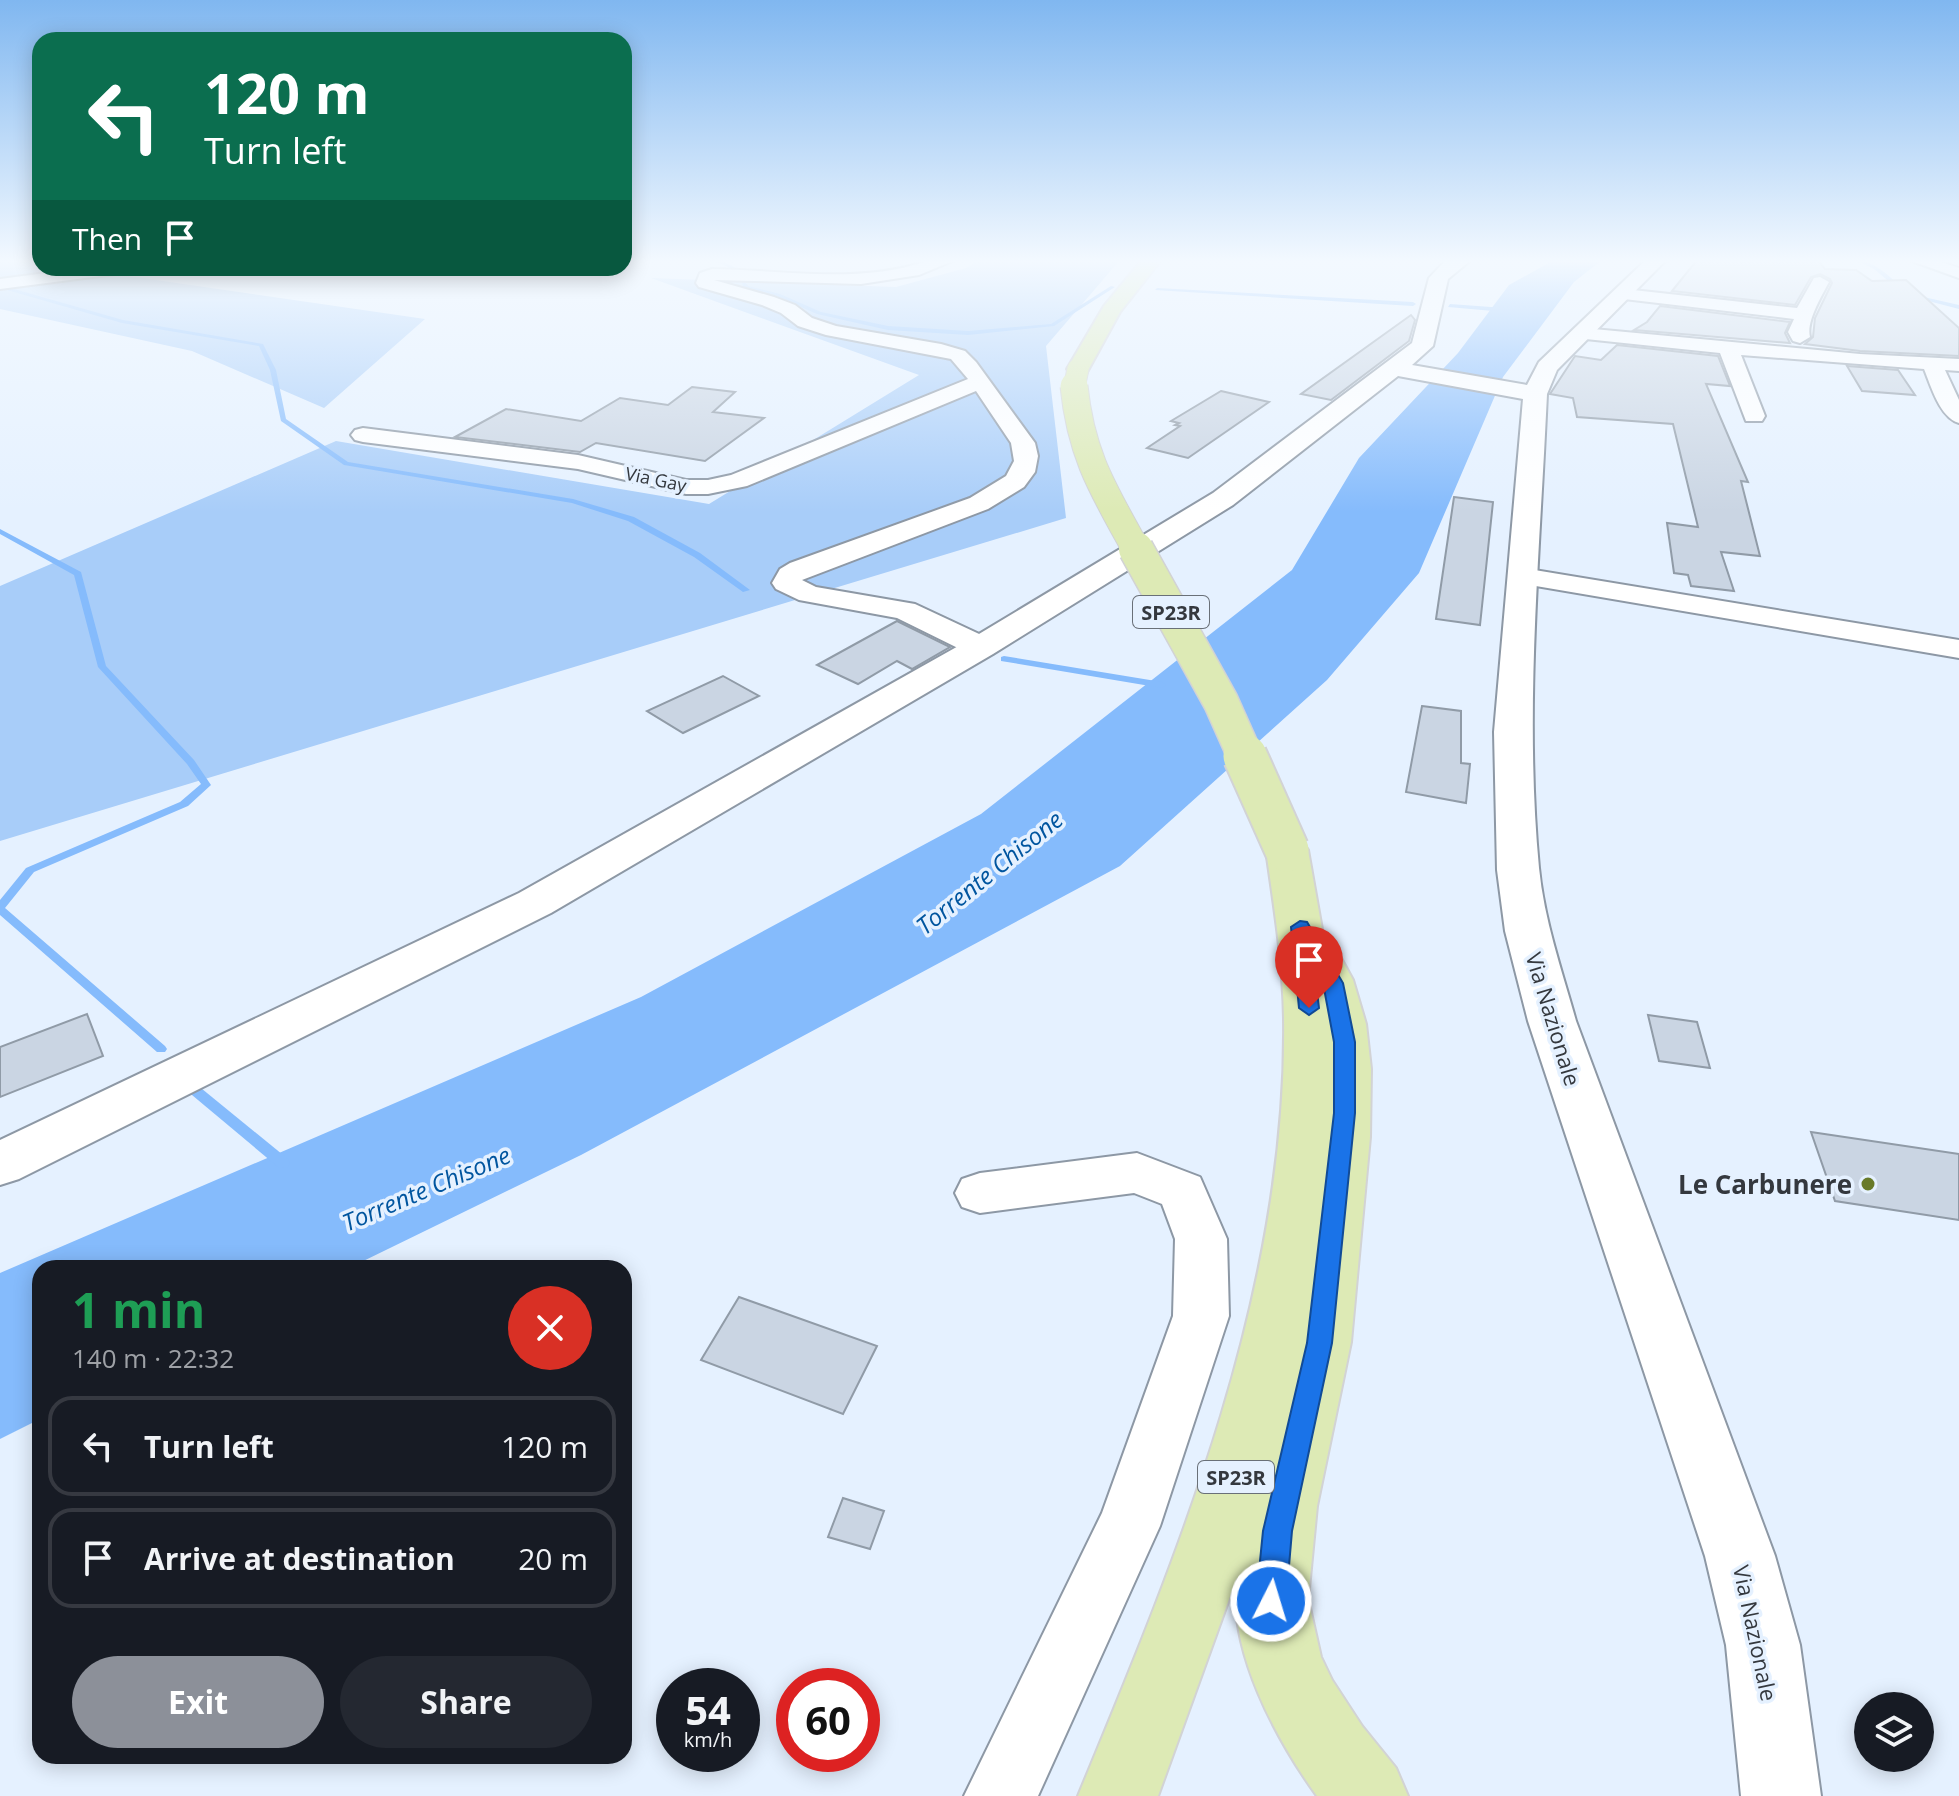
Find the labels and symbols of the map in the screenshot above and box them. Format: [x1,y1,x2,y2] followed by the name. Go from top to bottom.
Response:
[623,461,690,497] street label: Via Gay
[1133,596,1209,628] road number: SP23R
[909,803,1069,941] water label: Torrente Chisone
[1275,926,1343,1008] pin
[1519,949,1589,1089] street label: Via Nazionale
[337,1138,515,1238] water label: Torrente Chisone
[1678,1166,1852,1202] place label: Le Carbunere
[1859,1175,1877,1193] marker: Le Carbunere
[1198,1461,1274,1493] road number: SP23R
[1229,1559,1313,1643] position arrow
[1727,1562,1785,1704] street label: Via Nazionale
[776,1668,880,1772] speed limit sign: 60

